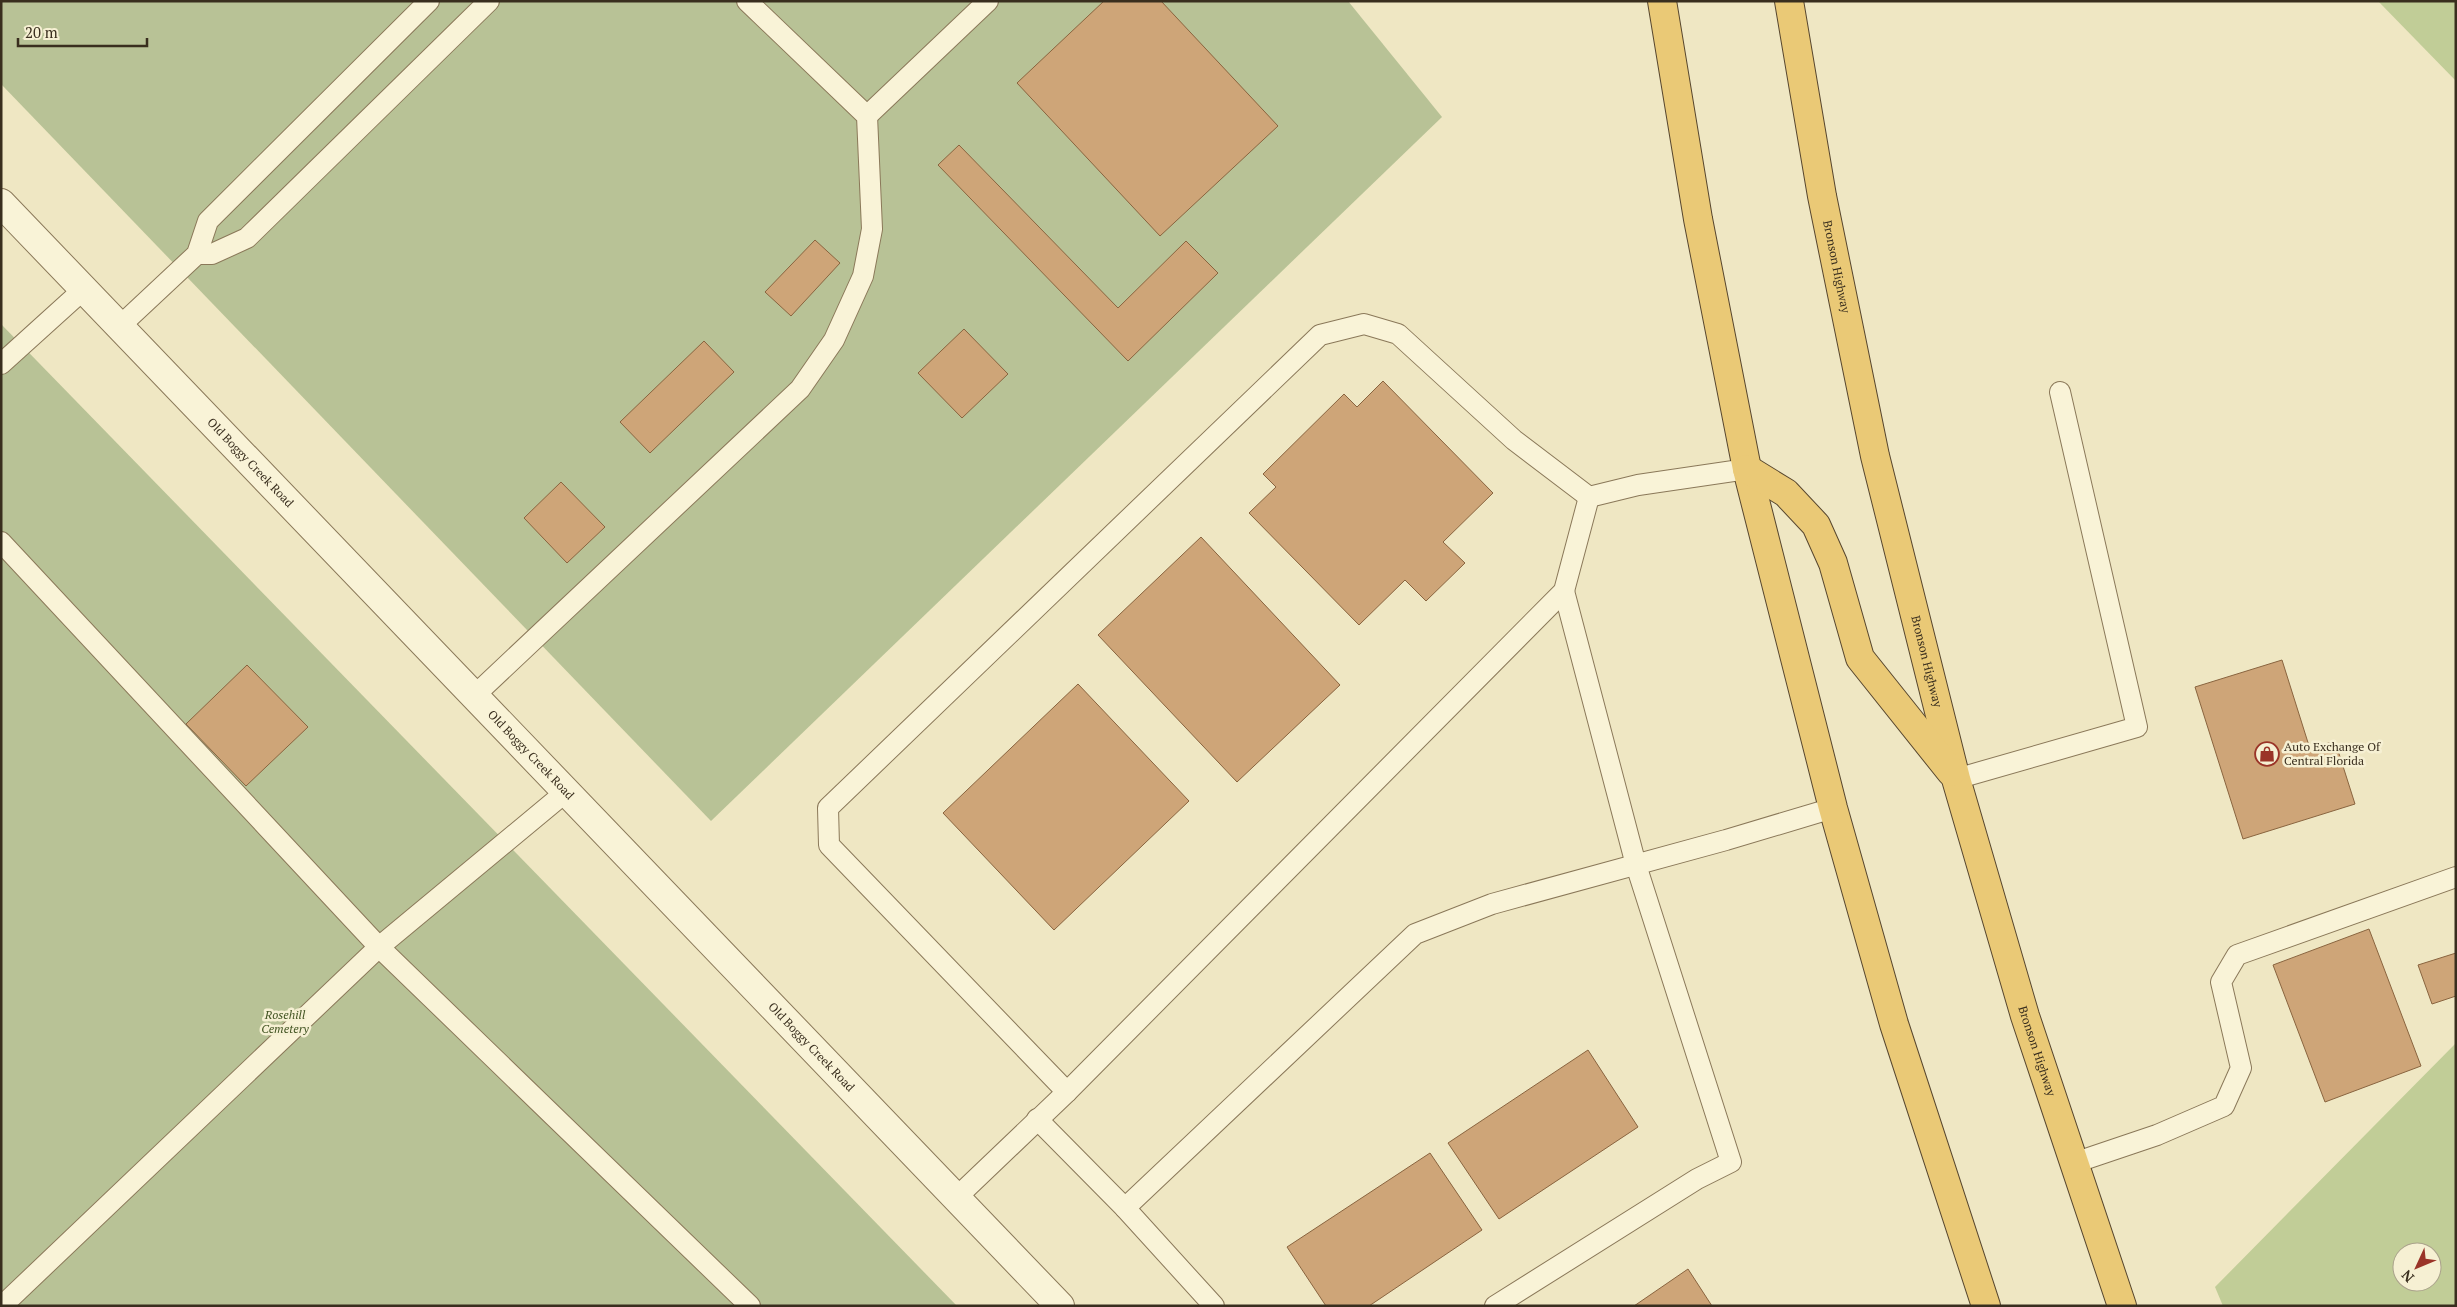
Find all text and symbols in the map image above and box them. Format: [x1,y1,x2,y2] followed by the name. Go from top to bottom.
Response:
[18,15,146,47] scale bar
[25,22,58,42] text: 20 m
[1820,219,1854,315] street label: Bronson Highway
[204,415,297,510] street label: Old Boggy Creek Road
[1908,614,1946,710] street label: Bronson Highway
[485,707,578,803] street label: Old Boggy Creek Road
[2284,739,2381,768] place label: Auto Exchange Of Central Florida
[2254,741,2280,767] shop icon: Auto Exchange Of Central Florida
[765,999,858,1095] street label: Old Boggy Creek Road
[2015,1004,2060,1099] street label: Bronson Highway
[261,1007,309,1036] park label: Rosehill Cemetery
[2392,1242,2442,1292] north arrow
[2397,1266,2418,1287] text: N

